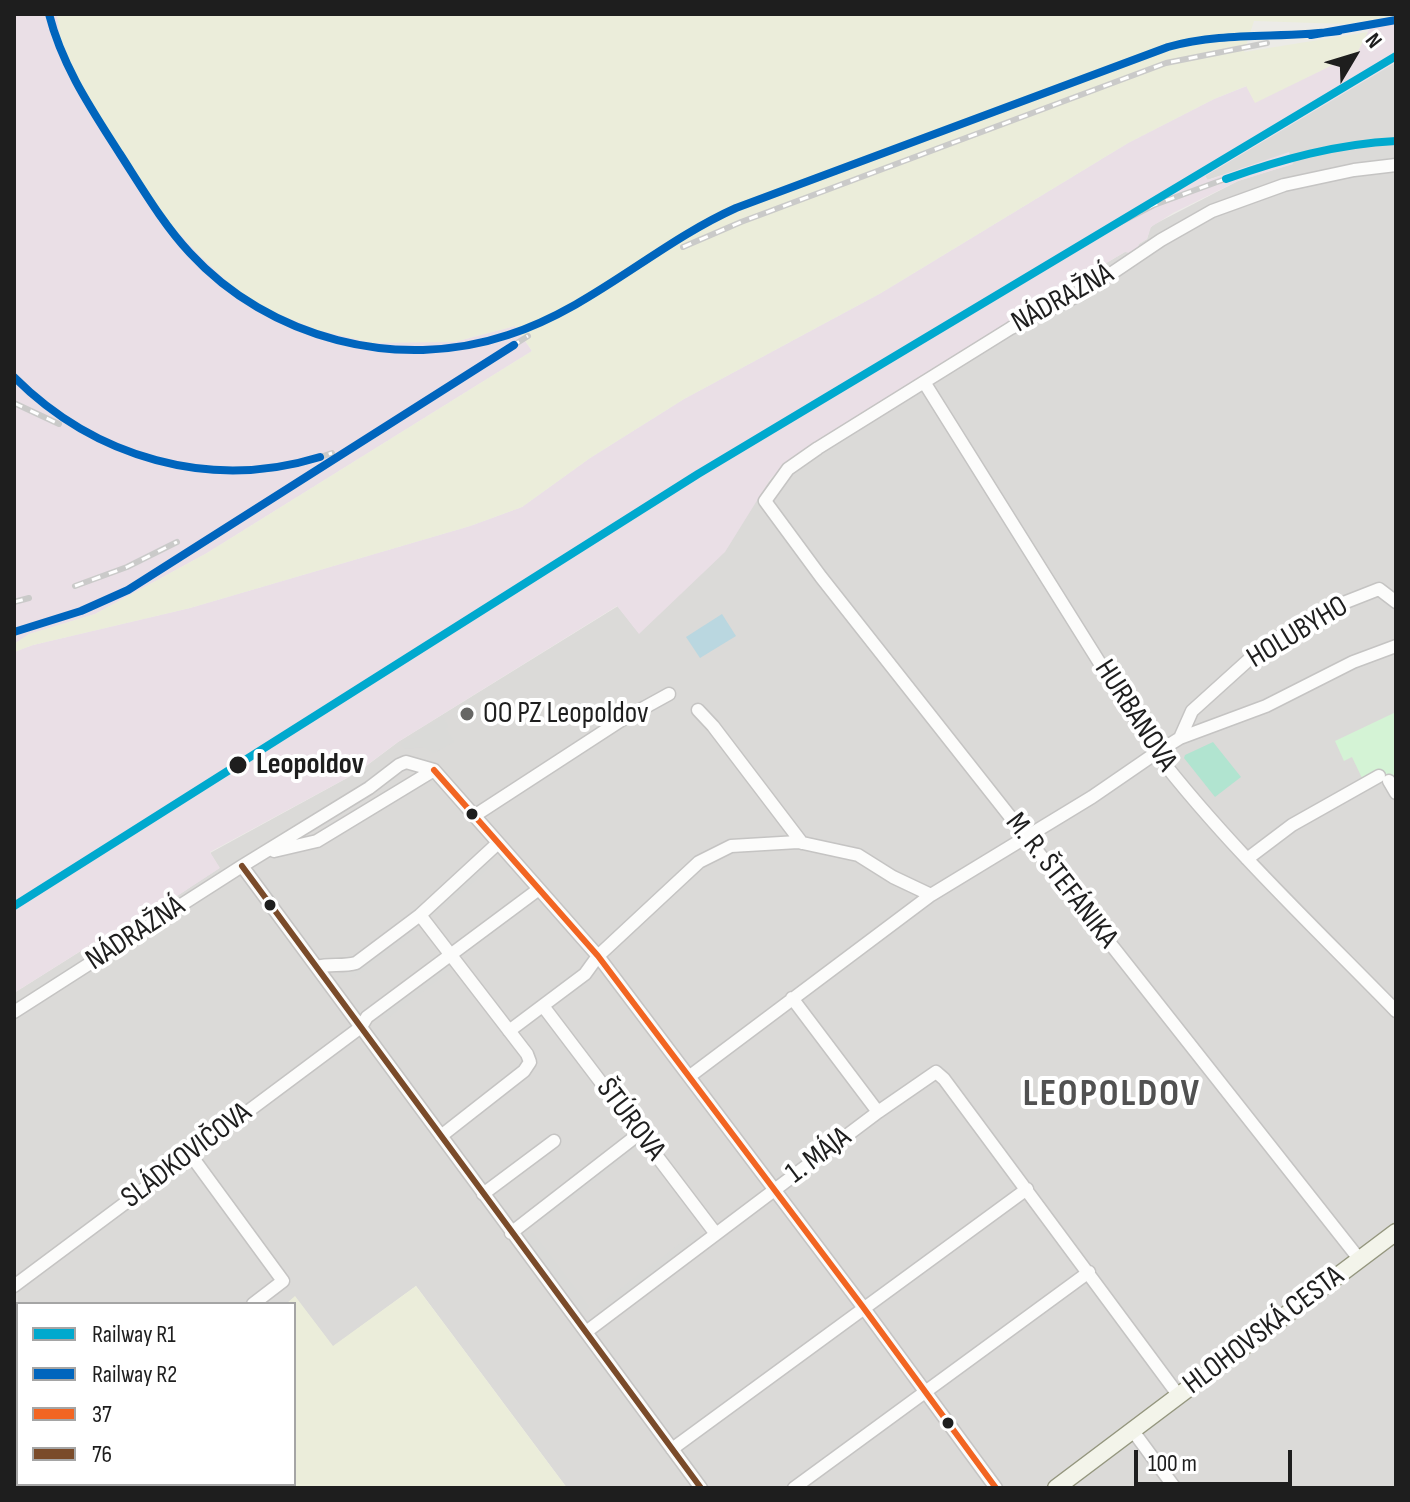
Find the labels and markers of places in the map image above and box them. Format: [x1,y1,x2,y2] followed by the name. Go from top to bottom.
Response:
[483,696,649,732] place label: OO PZ Leopoldov
[458,705,476,723] marker: OO PZ Leopoldov
[256,747,364,783] place label: Leopoldov
[227,754,249,776] marker: Leopoldov
[464,806,480,822] unlabelled marker
[262,897,278,913] unlabelled marker
[940,1415,956,1431] unlabelled marker

